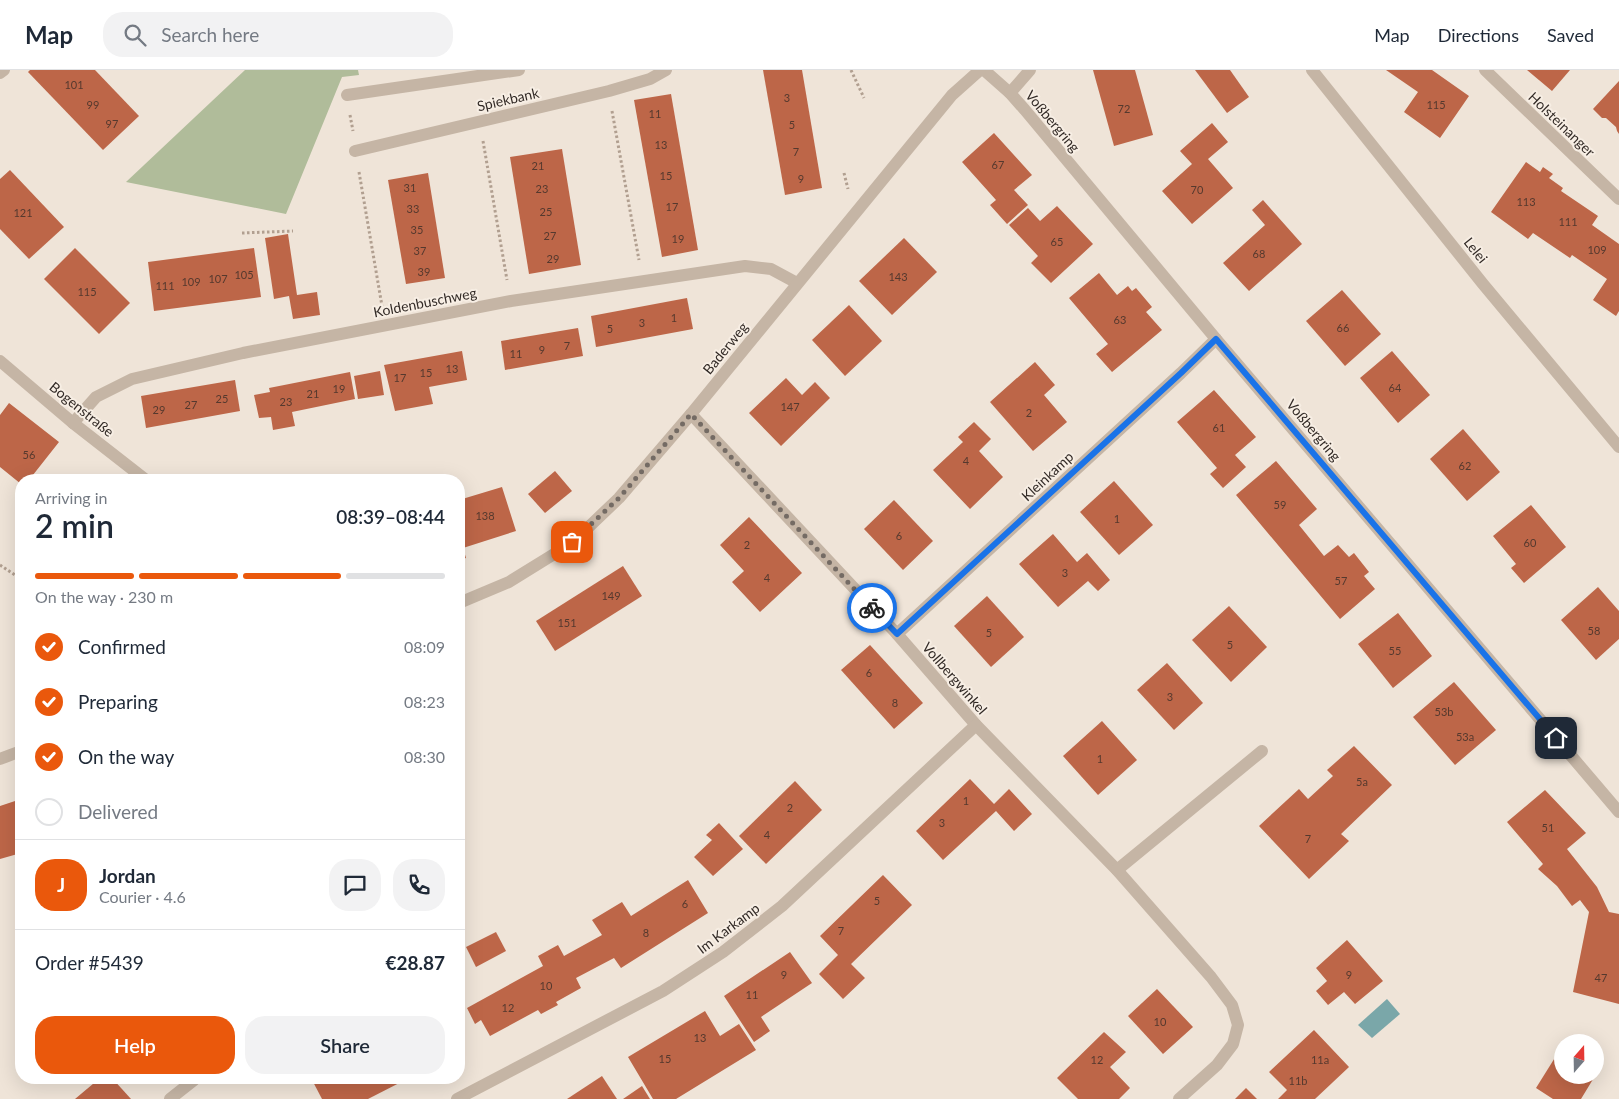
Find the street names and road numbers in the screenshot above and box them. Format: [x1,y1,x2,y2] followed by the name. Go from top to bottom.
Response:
[475,83,541,114] street label: Spiekbank
[1022,87,1084,155] street label: Voßbergring
[1525,88,1599,160] street label: Holsteinanger
[1461,234,1491,266] street label: Lelei
[372,284,478,320] street label: Koldenbuschweg
[699,319,751,377] street label: Baderweg
[46,378,118,440] street label: Bogenstraße
[1283,396,1345,464] street label: Voßbergring
[1018,448,1077,504] street label: Kleinkamp
[919,638,991,718] street label: Vollbergwinkel
[693,899,763,957] street label: Im Karkamp

